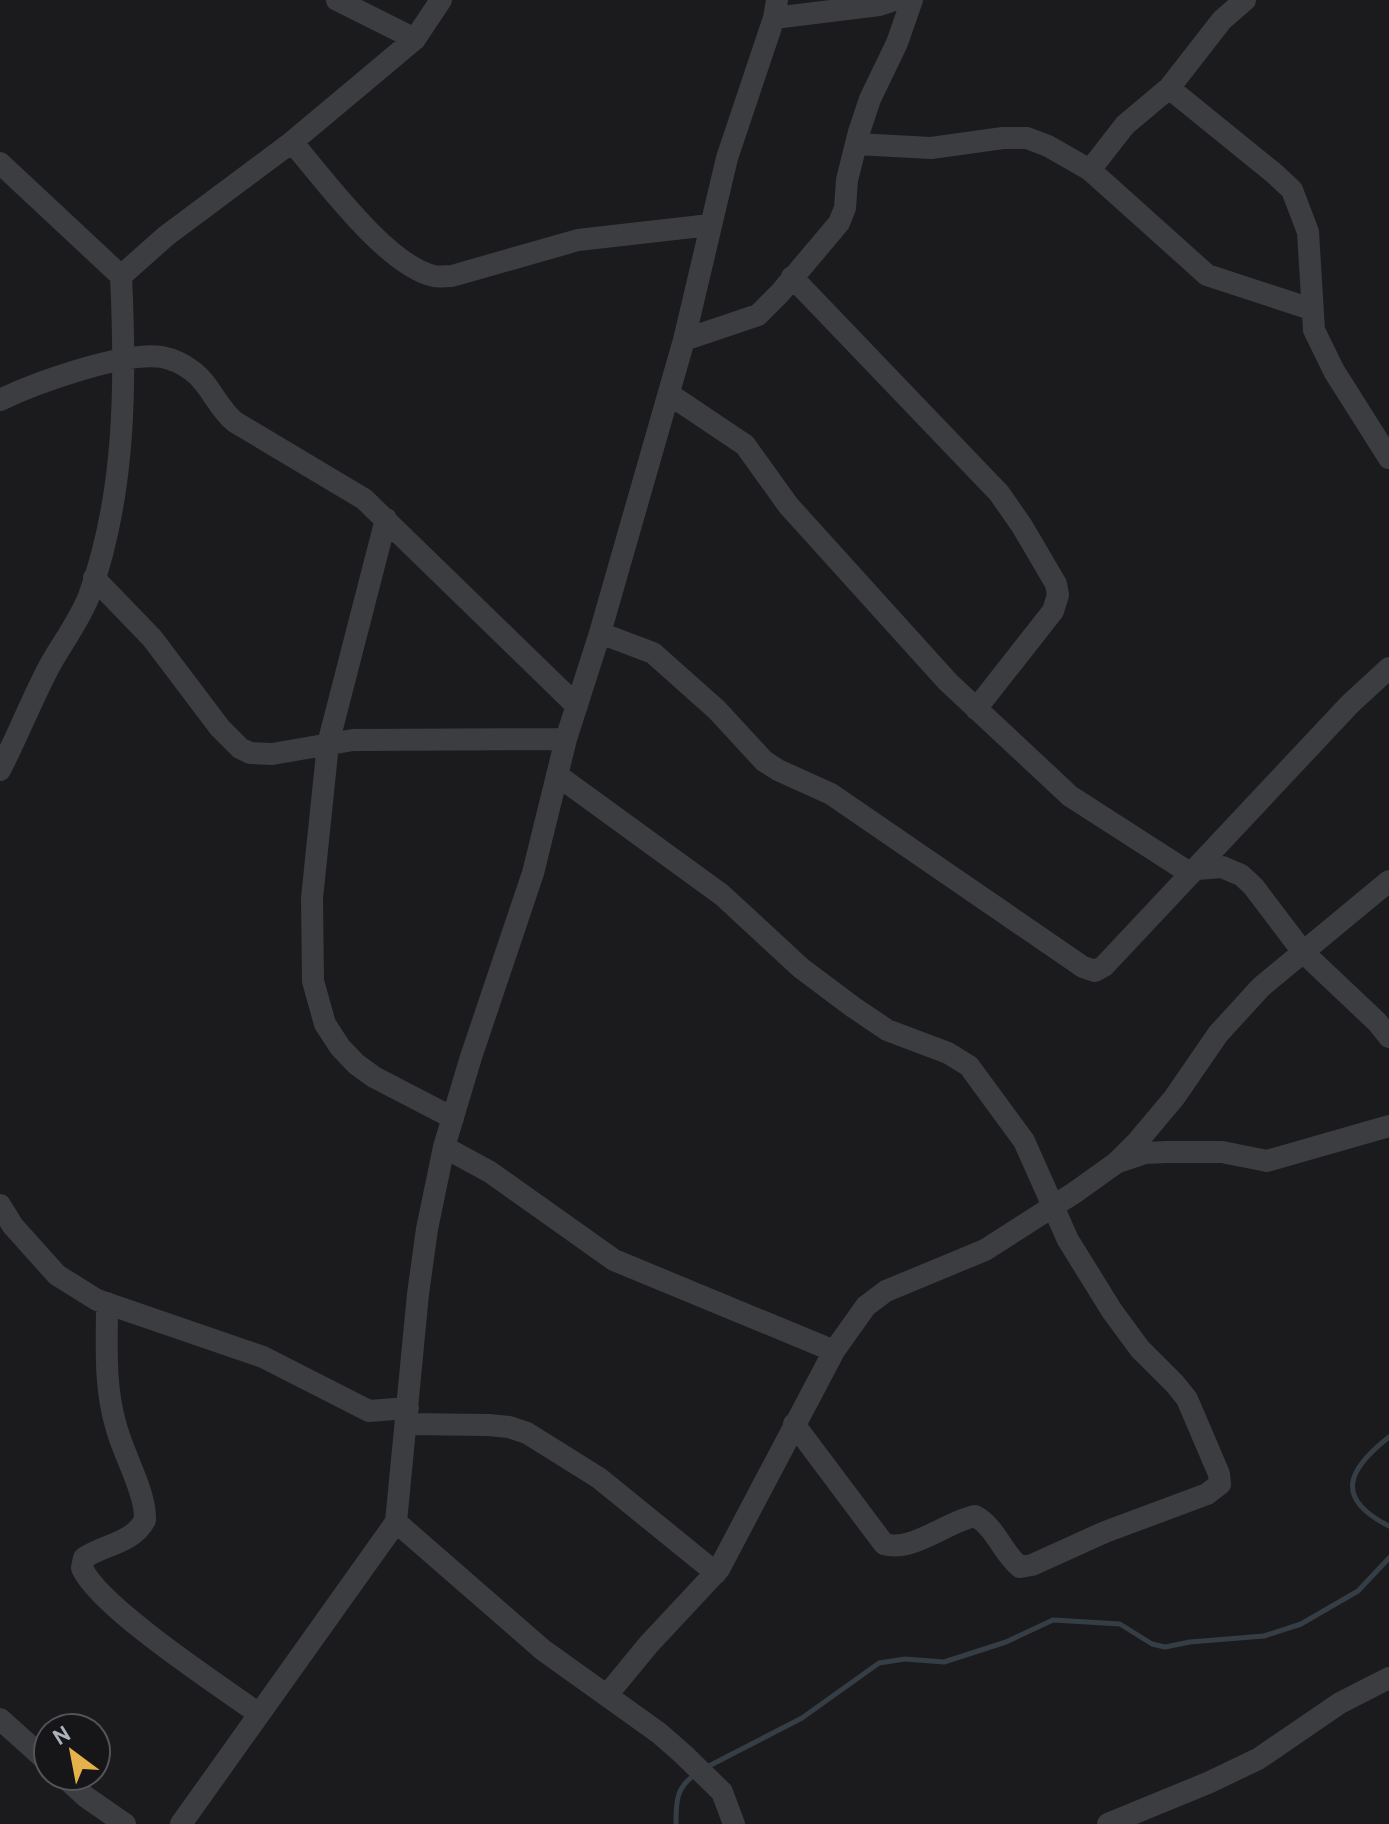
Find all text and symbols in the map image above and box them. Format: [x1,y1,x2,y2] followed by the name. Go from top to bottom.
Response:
[32,1712,112,1792] north arrow
[48,1720,75,1751] text: N

